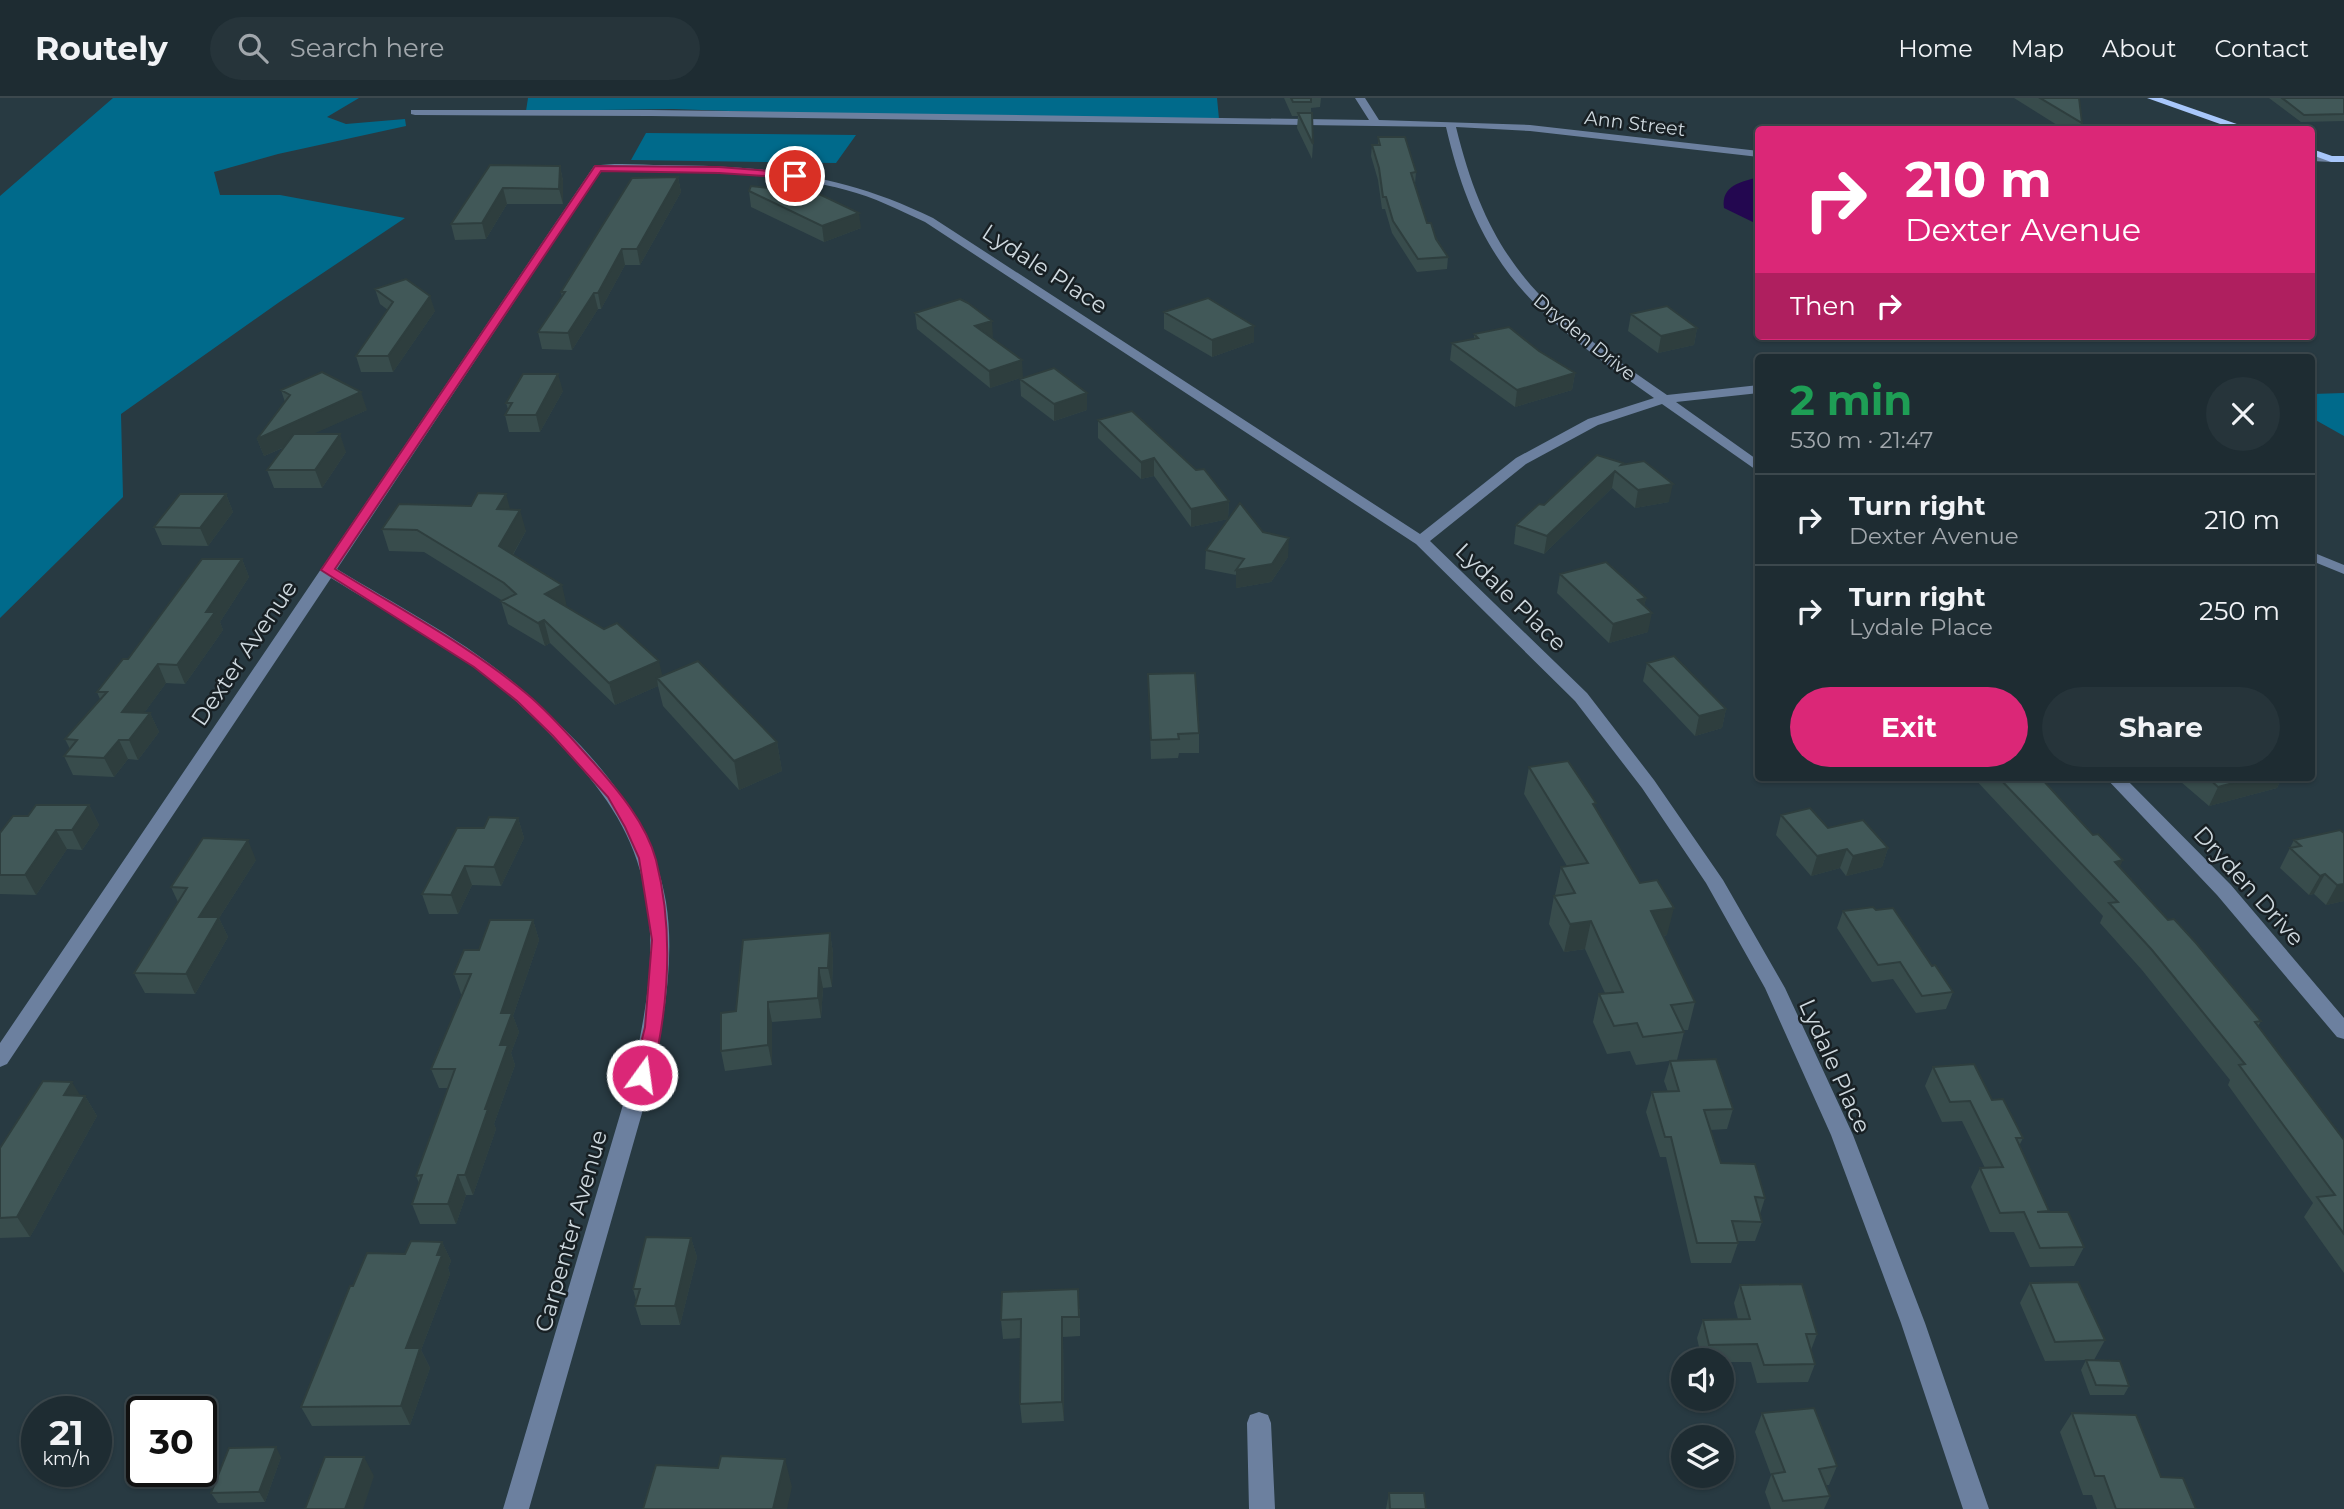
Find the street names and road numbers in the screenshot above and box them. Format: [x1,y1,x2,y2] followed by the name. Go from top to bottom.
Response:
[1583,106,1687,141] street label: Ann Street
[977,218,1113,320] street label: Lydale Place
[1529,289,1641,386] street label: Dryden Drive
[1450,537,1572,657] street label: Lydale Place
[185,575,303,731] street label: Dexter Avenue
[2188,820,2310,952] street label: Dryden Drive
[1793,995,1877,1137] street label: Lydale Place
[529,1127,613,1335] street label: Carpenter Avenue

